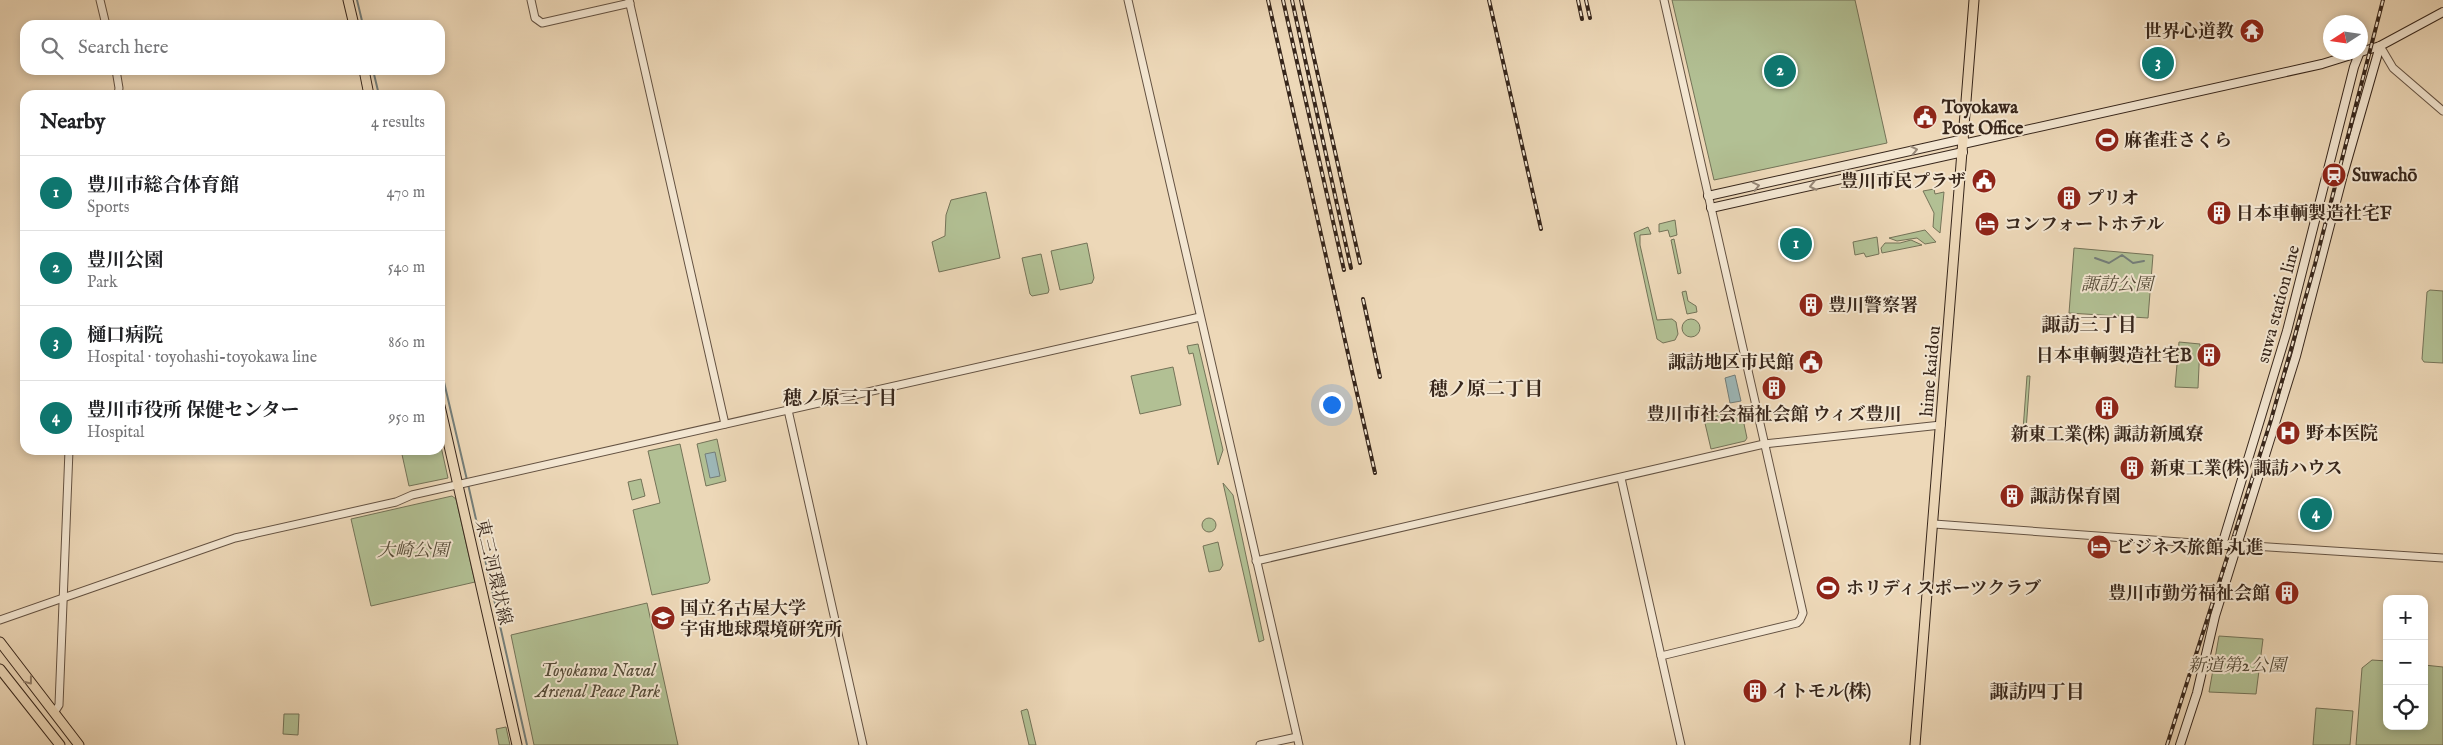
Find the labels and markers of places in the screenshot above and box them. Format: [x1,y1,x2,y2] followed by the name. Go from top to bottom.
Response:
[2239,18,2265,44] temple icon: 世界心道教
[2144,21,2234,44] place label: 世界心道教
[2142,44,2174,82] pin: 3
[1764,52,1796,90] pin: 2
[1941,97,2024,141] place label: Toyokawa Post Office
[1912,104,1938,130] public building icon: Toyokawa Post Office
[2094,127,2120,153] sports icon: 麻雀荘さくら
[2124,130,2232,153] place label: 麻雀荘さくら
[2321,162,2347,188] station icon: Suwachō
[2352,165,2417,188] place label: Suwachō
[1971,168,1997,194] public building icon: 豊川市民プラザ
[1840,171,1966,194] place label: 豊川市民プラザ
[2056,185,2082,211] building icon: プリオ
[2086,188,2139,211] place label: プリオ
[2206,200,2232,226] building icon: 日本車輌製造社宅F
[2236,203,2392,226] place label: 日本車輌製造社宅F
[1974,211,2000,237] hotel icon: コンフォートホテル
[2004,214,2164,237] place label: コンフォートホテル
[1780,225,1812,263] pin: 1
[1798,292,1824,318] building icon: 豊川警察署
[1828,295,1918,318] place label: 豊川警察署
[2196,342,2222,368] building icon: 日本車輌製造社宅B
[2036,345,2192,368] place label: 日本車輌製造社宅B
[1798,349,1824,375] public building icon: 諏訪地区市民館
[1668,352,1794,375] place label: 諏訪地区市民館
[1761,375,1787,401] building icon: 豊川市社会福祉会館 ウィズ豊川
[2094,395,2120,421] building icon: 新東工業(株) 諏訪新風寮
[1647,404,1901,427] place label: 豊川市社会福祉会館 ウィズ豊川
[2275,420,2301,446] hospital icon: 野本医院
[2306,423,2378,446] place label: 野本医院
[2010,424,2204,447] place label: 新東工業(株) 諏訪新風寮
[2119,455,2145,481] building icon: 新東工業(株) 諏訪ハウス
[2150,458,2343,481] place label: 新東工業(株) 諏訪ハウス
[1999,483,2025,509] building icon: 諏訪保育園
[2030,486,2120,509] place label: 諏訪保育園
[2300,495,2332,533] pin: 4
[2086,534,2112,560] hotel icon: ビジネス旅館 丸進
[2116,537,2263,560] place label: ビジネス旅館 丸進
[1815,575,1841,601] sports icon: ホリディスポーツクラブ
[1846,578,2041,601] place label: ホリディスポーツクラブ
[2274,580,2300,606] building icon: 豊川市勤労福祉会館
[2108,583,2270,606] place label: 豊川市勤労福祉会館
[680,598,842,642] place label: 国立名古屋大学 宇宙地球環境研究所
[650,605,676,631] school or university icon: 国立名古屋大学 宇宙地球環境研究所
[1742,678,1768,704] building icon: イトモル(株)
[1772,681,1871,704] place label: イトモル(株)

